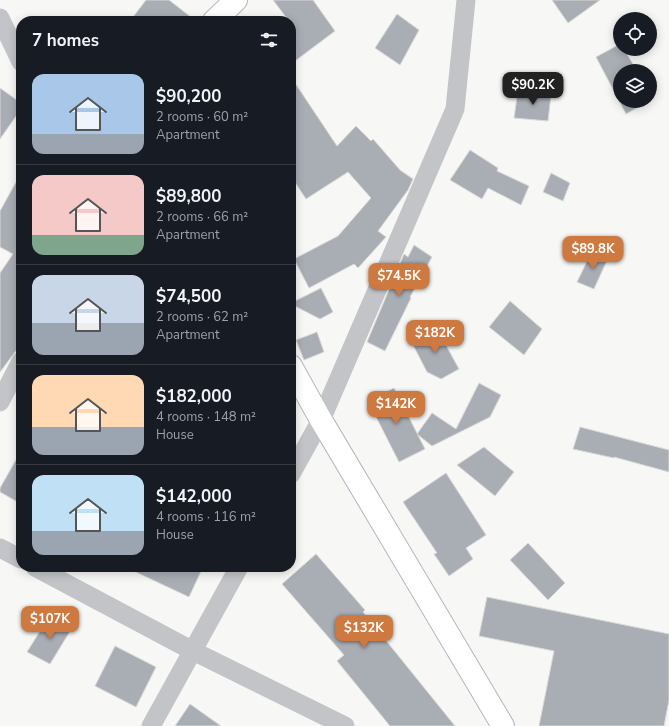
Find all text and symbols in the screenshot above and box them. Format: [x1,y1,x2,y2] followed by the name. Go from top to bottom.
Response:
[613,12,657,108] map controls
[613,12,657,56] button: locate
[32,29,99,52] text: 7 homes
[258,29,280,51] icon: filters
[613,64,657,108] button: layers
[500,72,566,106] pin: $90.2K
[511,76,555,94] text: $90.2K
[156,85,221,108] text: $90,200
[64,90,112,138] icon: home
[156,108,248,126] text: 2 rooms · 60 m²
[156,126,219,144] text: Apartment
[156,185,221,208] text: $89,800
[64,191,112,239] icon: home
[156,208,248,226] text: 2 rooms · 66 m²
[156,226,219,244] text: Apartment
[560,236,626,270] pin: $89.8K
[571,240,615,258] text: $89.8K
[366,263,432,297] pin: $74.5K
[377,267,421,285] text: $74.5K
[156,285,221,308] text: $74,500
[64,291,112,339] icon: home
[156,308,248,326] text: 2 rooms · 62 m²
[407,320,463,354] pin: $182K
[415,324,455,342] text: $182K
[156,326,219,344] text: Apartment
[156,385,232,408] text: $182,000
[64,391,112,439] icon: home
[368,391,424,425] pin: $142K
[376,395,416,413] text: $142K
[156,408,256,426] text: 4 rooms · 148 m²
[156,426,194,444] text: House
[156,485,232,508] text: $142,000
[64,491,112,539] icon: home
[156,508,256,526] text: 4 rooms · 116 m²
[156,526,194,544] text: House
[22,606,78,640] pin: $107K
[30,610,70,628] text: $107K
[336,615,392,649] pin: $132K
[344,619,384,637] text: $132K

